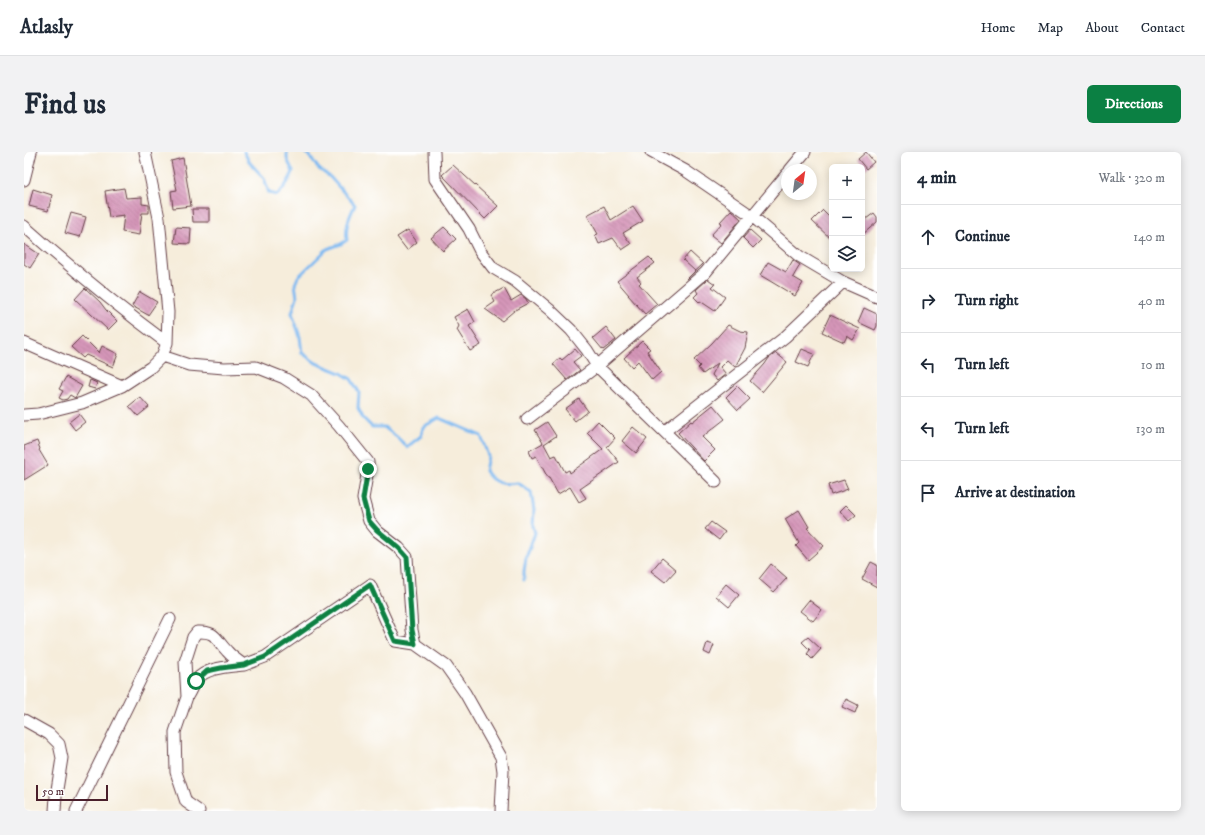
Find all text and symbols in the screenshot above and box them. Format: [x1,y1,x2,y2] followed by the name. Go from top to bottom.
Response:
[20,16,73,39] text: Atlasly
[981,19,1015,37] text: Home
[1037,19,1063,37] text: Map
[1085,19,1119,37] text: About
[1141,19,1185,37] text: Contact
[1087,85,1181,123] button: Directions
[24,87,106,122] text: Find us
[781,164,817,200] north arrow
[829,164,865,272] map controls
[829,164,865,200] button: +
[917,167,956,189] text: 4 min
[1099,170,1165,186] text: Walk · 320 m
[829,200,865,236] button: −
[917,226,939,248] icon: ahead
[955,227,1010,246] text: Continue
[1133,229,1165,245] text: 140 m
[829,236,865,272] button: layers
[917,290,939,312] icon: right
[955,291,1018,310] text: Turn right
[1138,293,1165,309] text: 40 m
[917,354,939,376] icon: left
[955,355,1009,374] text: Turn left
[1141,357,1165,373] text: 10 m
[917,418,939,440] icon: left
[955,419,1009,438] text: Turn left
[1136,421,1165,437] text: 130 m
[359,460,377,478] route end
[917,482,939,504] icon: arrive
[955,483,1075,502] text: Arrive at destination
[187,672,205,690] route start
[36,783,108,802] scale bar
[42,785,64,799] text: 50 m

